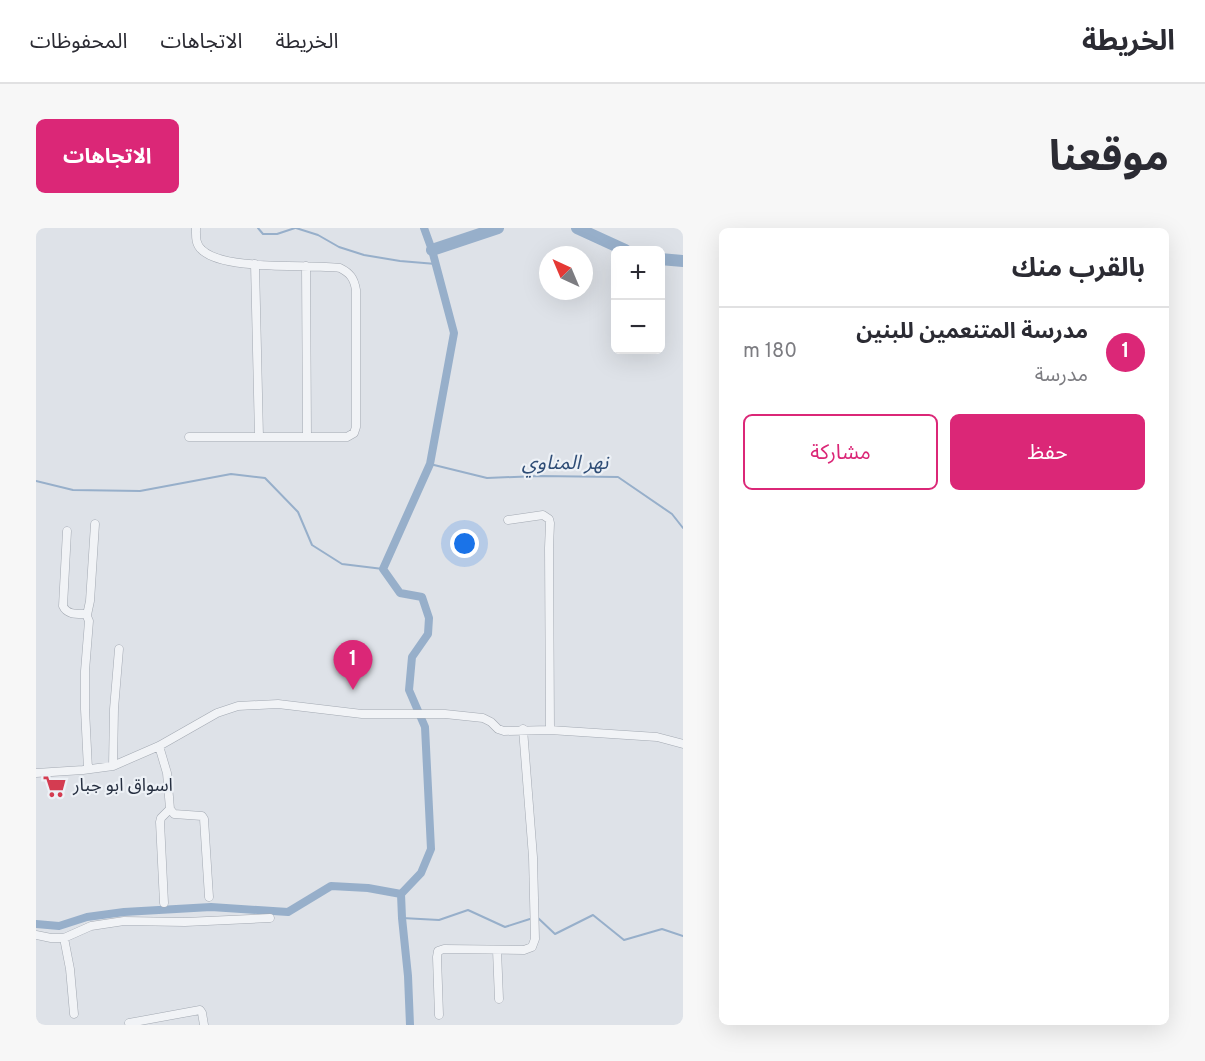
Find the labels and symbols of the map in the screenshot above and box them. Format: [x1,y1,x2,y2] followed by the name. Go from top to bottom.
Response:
[539,246,593,300] north arrow
[522,451,610,478] water label: نهر المناوي
[450,529,479,558] your location
[334,640,372,690] pin: 1
[42,773,68,799] supermarket icon: اسواق ابو جبار
[72,775,173,798] place label: اسواق ابو جبار

